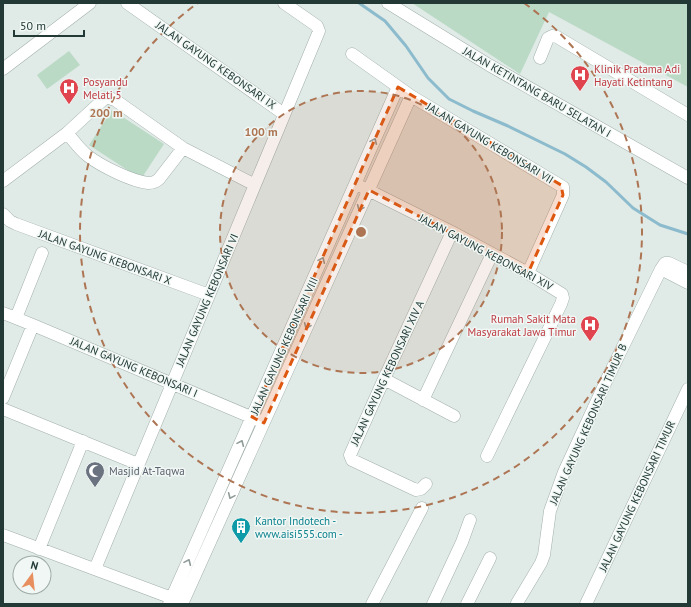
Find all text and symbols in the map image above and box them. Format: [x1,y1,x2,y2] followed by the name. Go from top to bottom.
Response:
[14,12,84,38] scale bar
[152,17,279,112] street label: JALAN GAYUNG KEBONSARI IX
[20,18,46,33] text: 50 m
[460,43,613,140] street label: JALAN KETINTANG BARU SELATAN I
[594,62,680,89] place label: Klinik Pratama Adi Hayati Ketintang
[569,64,591,92] hospital icon: Klinik Pratama Adi Hayati Ketintang
[83,75,128,102] place label: Posyandu Melati 5
[58,77,80,105] hospital icon: Posyandu Melati 5
[423,99,556,187] street label: JALAN GAYUNG KEBONSARI VII
[89,105,123,120] text: 200 m
[244,124,278,139] text: 100 m
[369,138,377,145] one-way arrow
[357,204,365,211] one-way arrow
[416,210,556,294] street label: JALAN GAYUNG KEBONSARI XIV
[354,225,368,239] centre of rings
[36,226,174,288] street label: JALAN GAYUNG KEBONSARI X
[172,231,241,369] street label: JALAN GAYUNG KEBONSARI VI
[317,256,325,263] one-way arrow
[247,275,321,418] street label: JALAN GAYUNG KEBONSARI VIII
[347,298,427,449] street label: JALAN GAYUNG KEBONSARI XIV A
[468,312,576,339] place label: Rumah Sakit Mata Masyarakat Jawa Timur
[579,314,601,342] hospital icon: Rumah Sakit Mata Masyarakat Jawa Timur
[304,322,312,330] one-way arrow
[67,333,200,400] street label: JALAN GAYUNG KEBONSARI I
[546,341,630,508] street label: JALAN GAYUNG KEBONSARI TIMUR B
[595,418,678,575] street label: JALAN GAYUNG KEBONSARI TIMUR
[236,439,244,447] one-way arrow
[84,460,106,488] mosque icon: Masjid At-Taqwa
[109,464,185,478] place label: Masjid At-Taqwa
[227,492,235,499] one-way arrow
[255,514,343,541] place label: Kantor Indotech - www.aisi555.com -
[230,516,252,544] building icon: Kantor Indotech - www.aisi555.com -
[12,555,52,595] north arrow
[29,558,40,573] text: N
[183,558,191,566] one-way arrow

